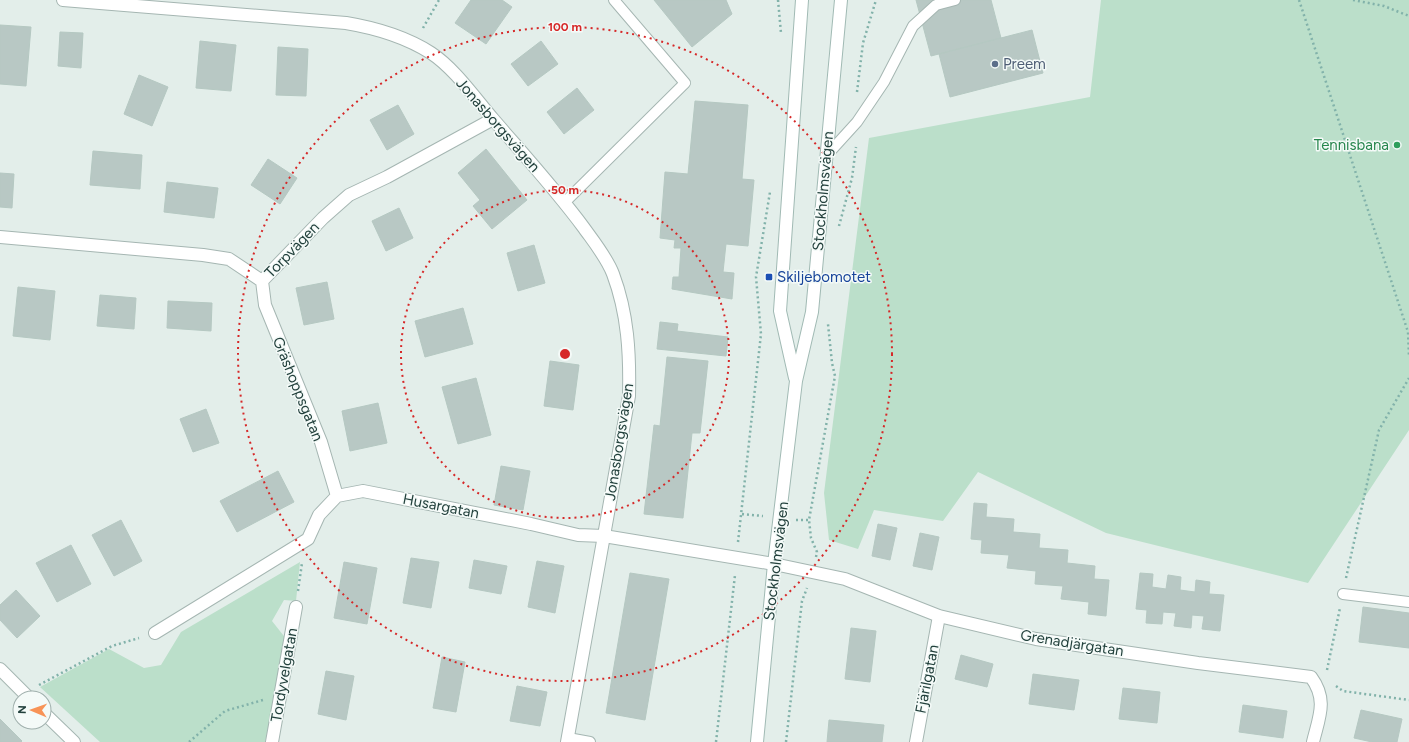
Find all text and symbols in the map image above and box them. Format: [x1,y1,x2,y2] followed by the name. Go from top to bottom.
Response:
[548,20,582,34] text: 100 m
[1003,55,1046,73] place label: Preem
[990,59,1000,69] marker: Preem
[452,74,544,176] street label: Jonasborgsvägen
[809,131,837,251] street label: Stockholmsvägen
[1314,136,1389,154] place label: Tennisbana
[1392,140,1402,150] marker: Tennisbana
[551,183,579,197] text: 50 m
[261,218,323,282] street label: Torpvägen
[777,268,871,286] place label: Skiljebomotet
[764,272,774,282] marker: Skiljebomotet
[269,334,327,444] street label: Gräshoppsgatan
[558,347,572,361] centre of rings
[601,382,637,502] street label: Jonasborgsvägen
[401,490,481,522] street label: Husargatan
[760,500,792,622] street label: Stockholmsvägen
[1019,626,1125,660] street label: Grenadjärgatan
[267,627,301,723] street label: Tordyvelgatan
[912,643,942,715] street label: Fjärilgatan
[12,690,52,730] north arrow
[16,705,29,714] text: N

